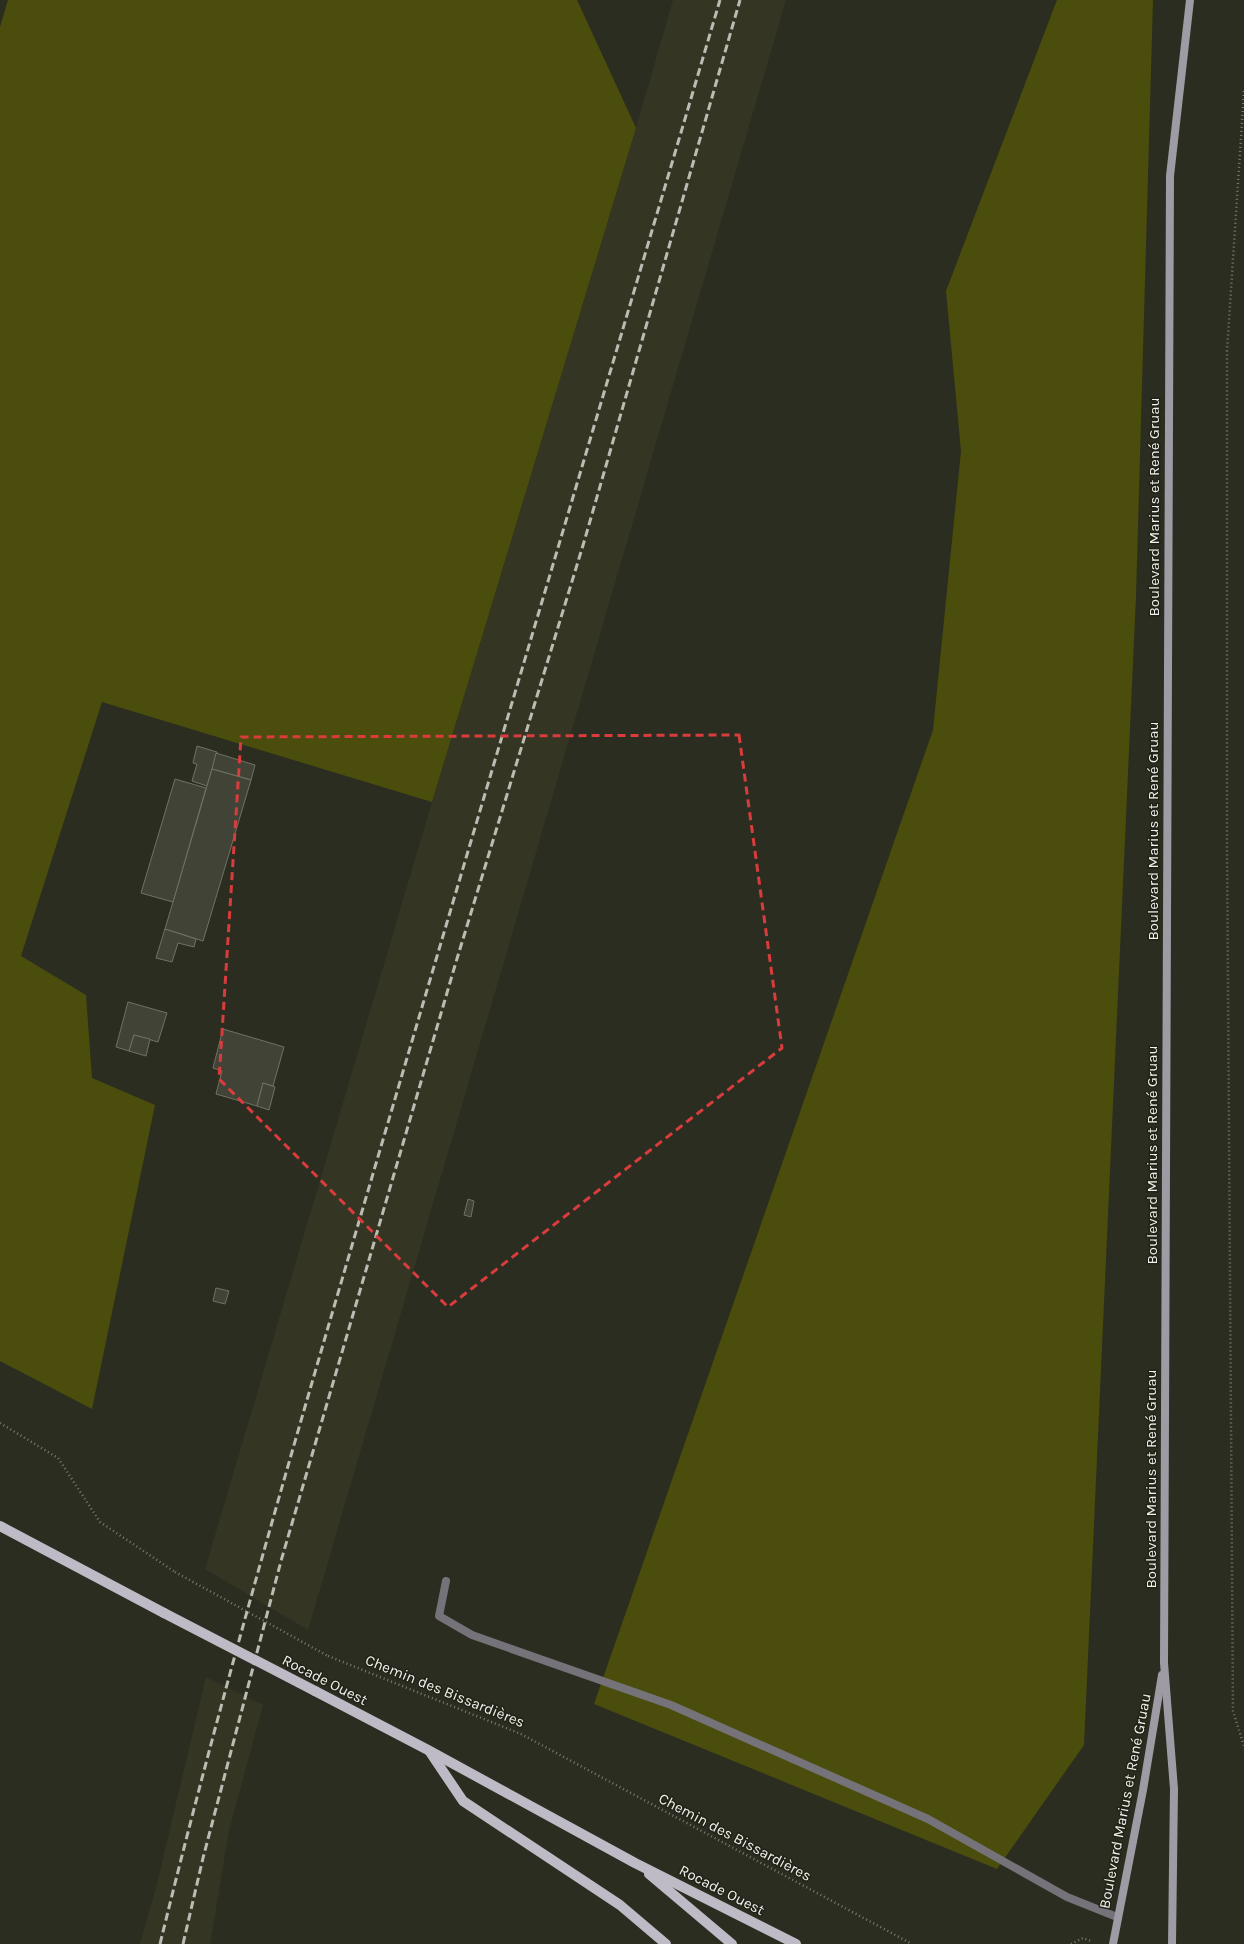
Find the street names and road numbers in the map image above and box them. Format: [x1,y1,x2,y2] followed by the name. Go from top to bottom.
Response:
[1145,397,1163,617] street label: Boulevard Marius et René Gruau
[1144,721,1162,941] street label: Boulevard Marius et René Gruau
[1143,1045,1161,1265] street label: Boulevard Marius et René Gruau
[1142,1369,1160,1589] street label: Boulevard Marius et René Gruau
[279,1651,371,1709] street label: Rocade Ouest
[363,1651,527,1731] street label: Chemin des Bissardières
[1095,1692,1155,1910] street label: Boulevard Marius et René Gruau
[656,1789,814,1885] street label: Chemin des Bissardières
[676,1861,768,1919] street label: Rocade Ouest

